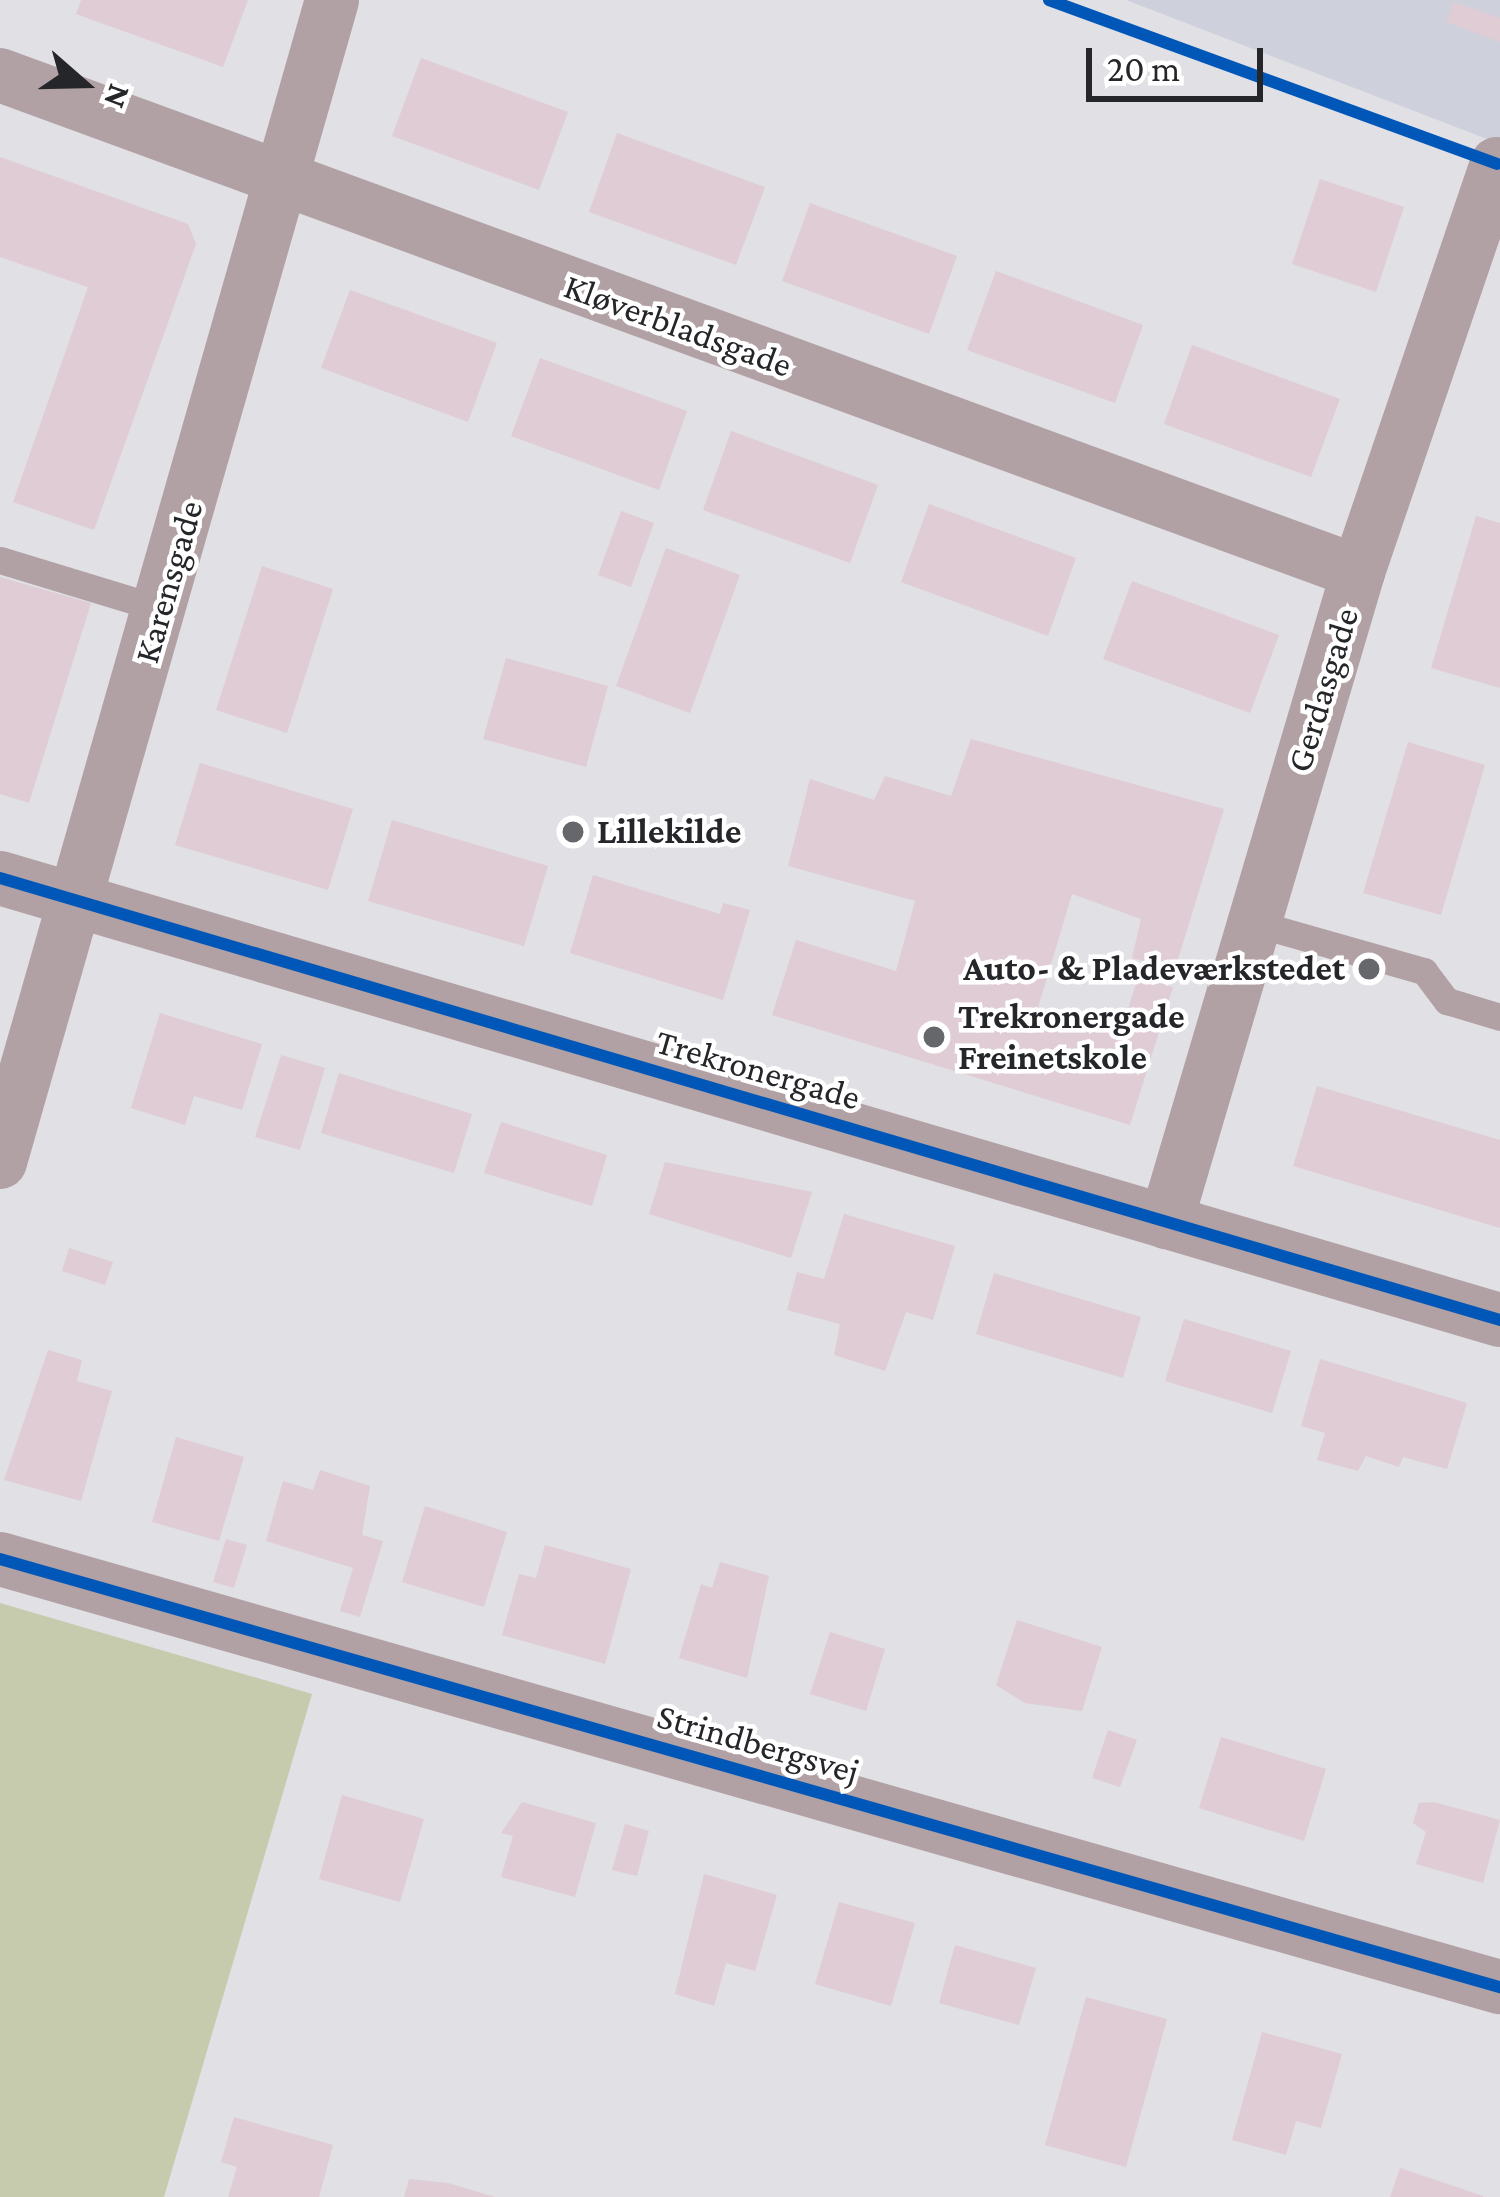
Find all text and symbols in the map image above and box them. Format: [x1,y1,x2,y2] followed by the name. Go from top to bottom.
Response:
[24,24,144,144] north arrow
[1092,24,1269,98] scale bar
[1107,49,1180,89] text: 20 m
[97,80,140,113] text: N
[558,265,798,387] street label: Kløverbladsgade
[125,496,213,668] street label: Karensgade
[1278,603,1368,777] street label: Gerdasgade
[597,810,741,854] place label: Lillekilde
[560,819,586,845] marker: Lillekilde
[963,947,1345,991] place label: Auto- & Pladeværkstedet
[1356,956,1382,982] marker: Auto- & Pladeværkstedet
[958,994,1185,1079] place label: Trekronergade Freinetskole
[651,1020,865,1120] street label: Trekronergade
[921,1024,947,1050] marker: Trekronergade Freinetskole
[652,1695,864,1793] street label: Strindbergsvej

